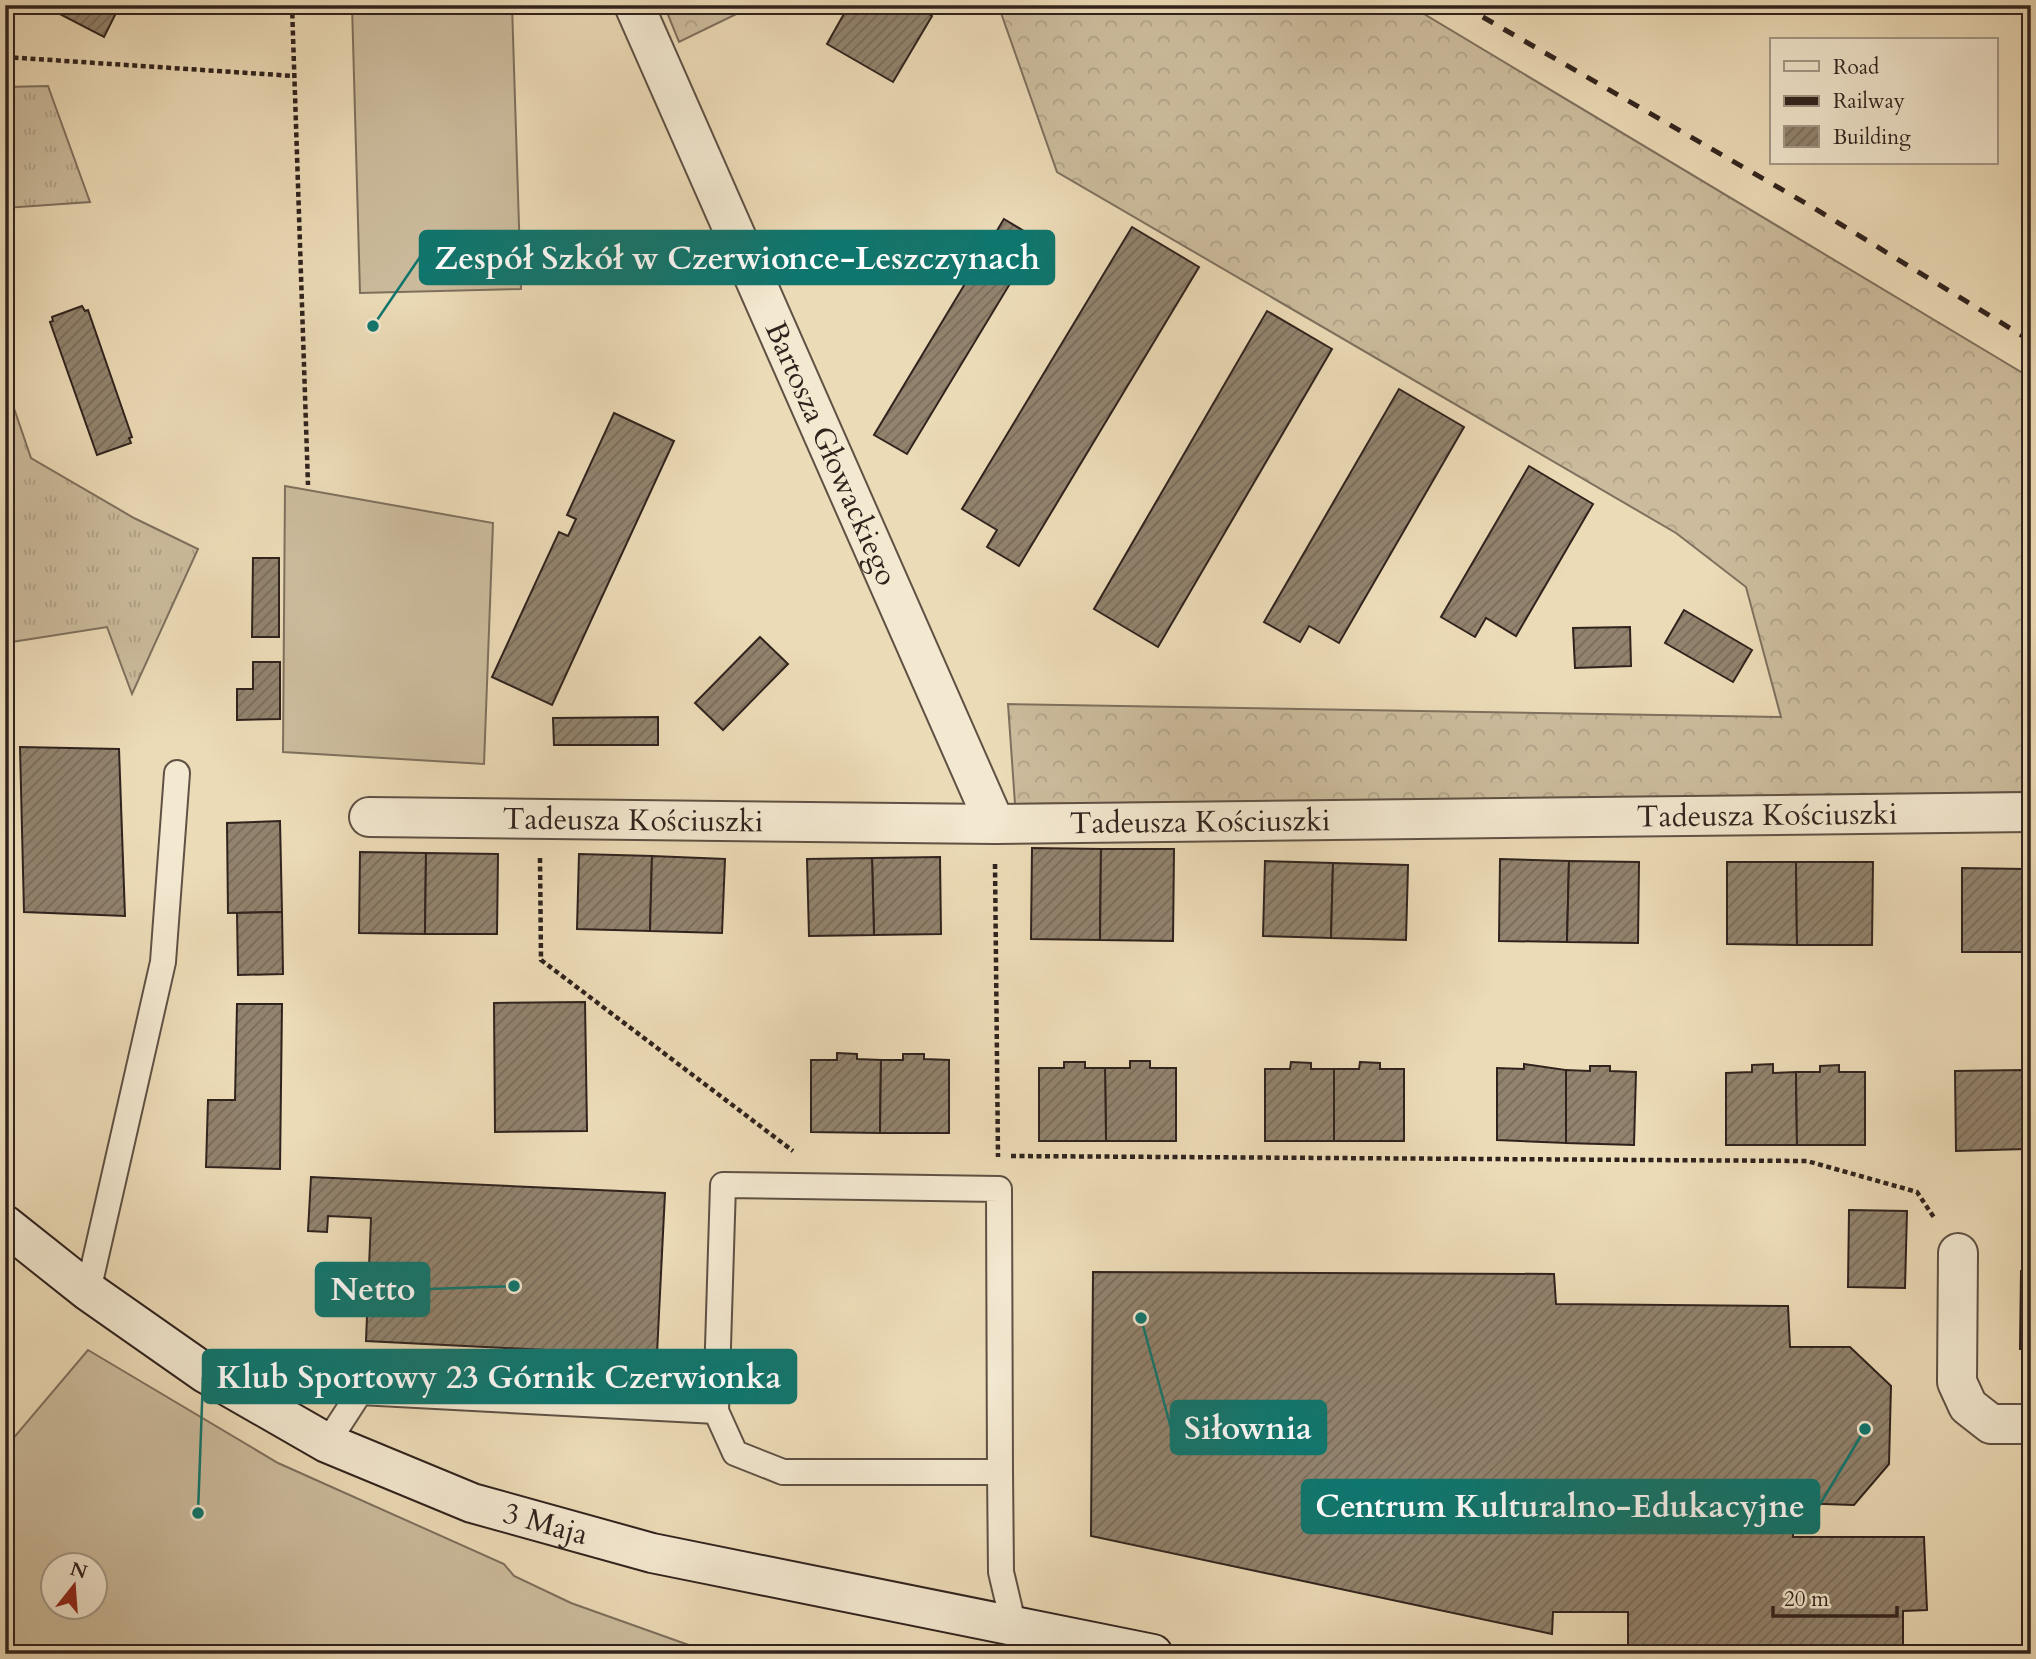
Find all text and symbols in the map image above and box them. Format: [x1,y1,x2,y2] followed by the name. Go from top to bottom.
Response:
[1770,38,1997,164] legend
[1833,53,1879,82] text: Road
[1833,87,1905,116] text: Railway
[1833,123,1911,152] text: Building
[420,231,1054,284] callout: Zespół Szkół w Czerwionce-Leszczynach
[434,237,1040,281] text: Zespół Szkół w Czerwionce-Leszczynach
[755,315,907,592] street label: Bartosza Głowackiego
[1636,794,1897,838] street label: Tadeusza Kościuszki
[502,798,764,842] street label: Tadeusza Kościuszki
[1069,800,1331,844] street label: Tadeusza Kościuszki
[316,1263,429,1316] callout: Netto
[331,1268,415,1312] text: Netto
[203,1350,796,1403] callout: Klub Sportowy 23 Górnik Czerwionka
[217,1356,782,1400] text: Klub Sportowy 23 Górnik Czerwionka
[1171,1401,1326,1454] callout: Siłownia
[1184,1407,1312,1451] text: Siłownia
[1302,1480,1819,1533] callout: Centrum Kulturalno-Edukacyjne
[1315,1485,1805,1529] text: Centrum Kulturalno-Edukacyjne
[499,1493,593,1555] street label: 3 Maja
[38,1550,108,1620] north arrow
[67,1556,91,1586] text: N
[1773,1575,1898,1619] scale bar
[1784,1585,1829,1614] text: 20 m

